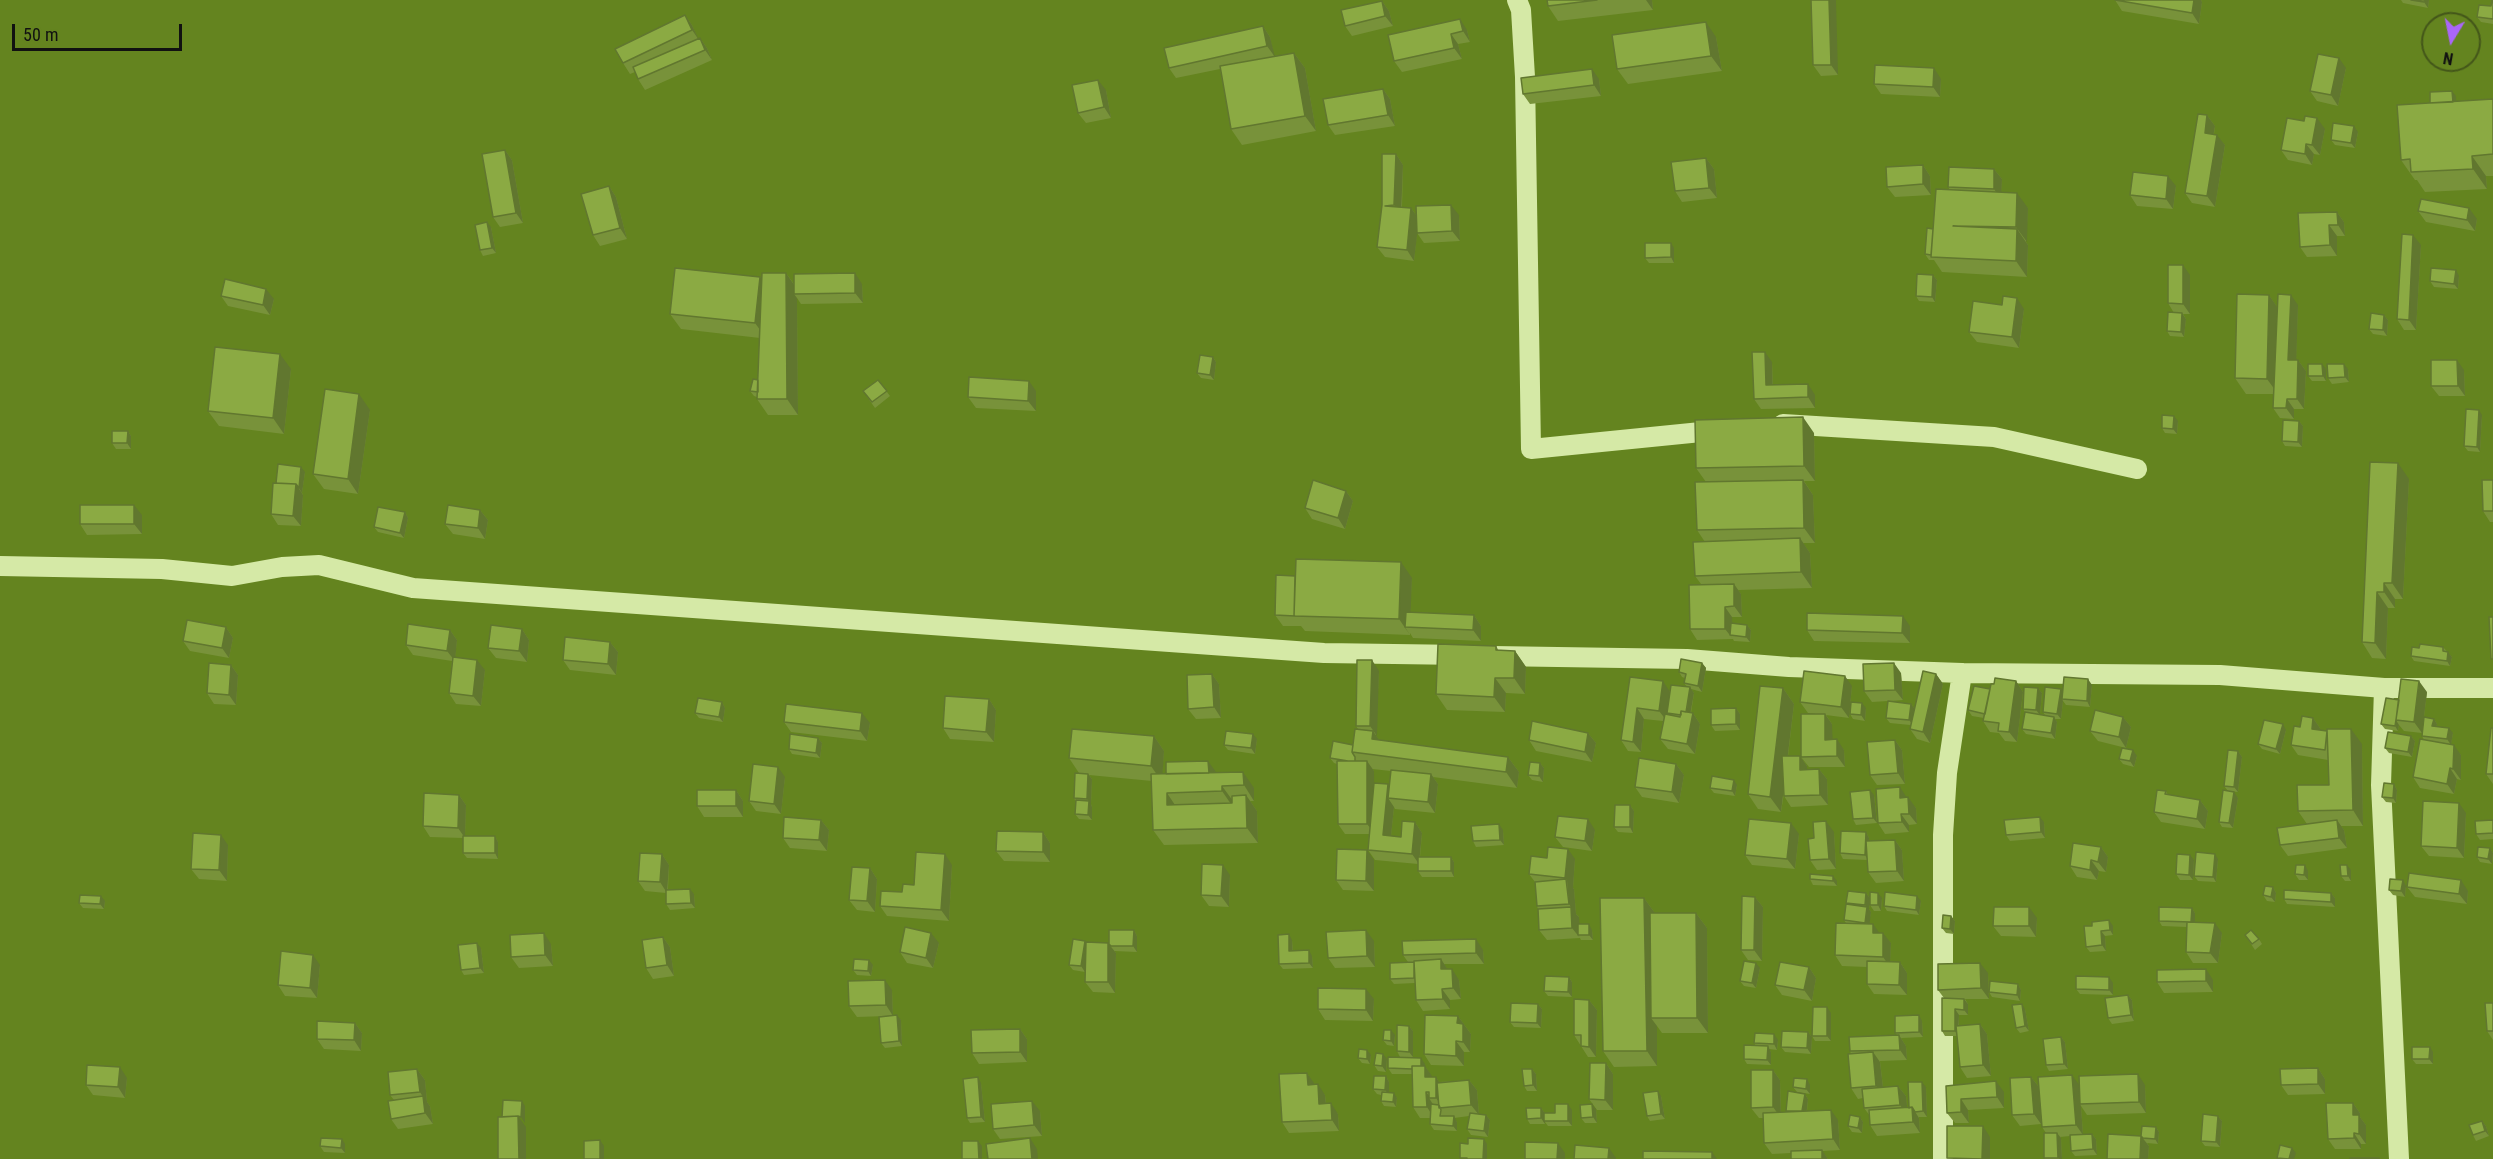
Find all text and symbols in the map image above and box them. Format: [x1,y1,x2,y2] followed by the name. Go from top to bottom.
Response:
[15,12,184,50] scale bar
[2421,12,2481,72] north arrow
[23,24,58,45] text: 50 m
[2442,48,2455,68] text: N

